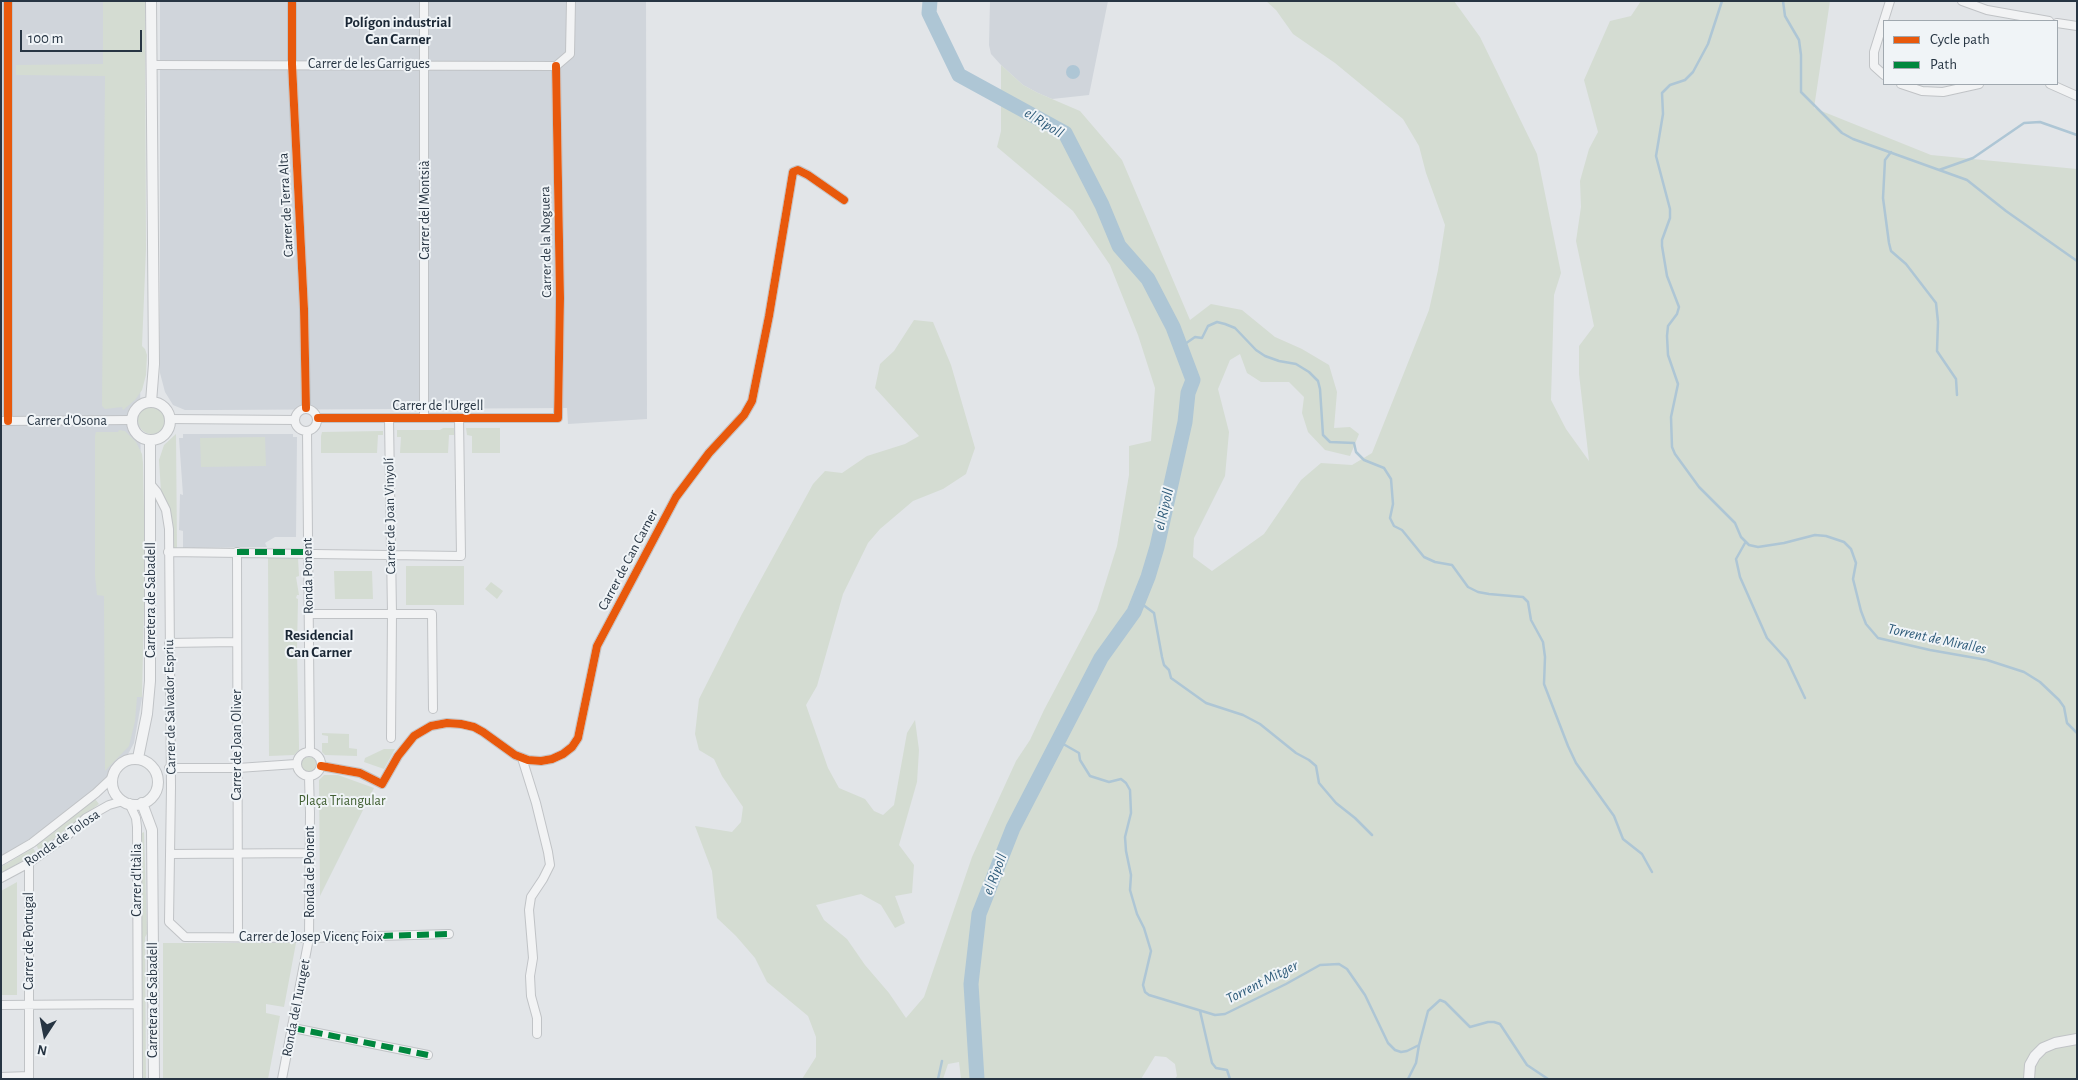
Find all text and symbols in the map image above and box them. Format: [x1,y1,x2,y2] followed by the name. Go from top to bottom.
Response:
[345,13,451,48] district label: Polígon industrial Can Carner
[22,20,145,52] scale bar
[1883,20,2058,85] legend
[28,31,63,46] text: 100 m
[1930,32,1990,47] text: Cycle path
[308,56,430,72] street label: Carrer de les Garrigues
[1930,57,1957,72] text: Path
[1021,104,1067,142] water label: el Ripoll
[275,152,297,258] street label: Carrer de Terra Alta
[417,160,433,260] street label: Carrer del Montsià
[537,186,555,298] street label: Carrer de la Noguera
[393,398,483,414] street label: Carrer de l'Urgell
[27,413,107,429] street label: Carrer d'Osona
[381,458,399,574] street label: Carrer de Joan Vinyolí
[1150,486,1178,532] water label: el Ripoll
[594,507,662,613] street label: Carrer de Can Carner
[299,538,317,614] street label: Ronda Ponent
[143,542,159,658] street label: Carretera de Sabadell
[1886,620,1988,658] water label: Torrent de Miralles
[285,626,353,661] district label: Residencial Can Carner
[160,639,180,775] street label: Carrer de Salvador Espriu
[229,689,245,801] street label: Carrer de Joan Oliver
[299,793,385,809] park label: Plaça Triangular
[21,806,103,870] street label: Ronda de Tolosa
[302,826,318,918] street label: Ronda de Ponent
[129,843,145,917] street label: Carrer d'Itàlia
[979,851,1011,897] water label: el Ripoll
[21,892,37,990] street label: Carrer de Portugal
[239,929,383,945] street label: Carrer de Josep Vicenç Foix
[145,942,161,1058] street label: Carretera de Sabadell
[1223,956,1301,1008] water label: Torrent Mitger
[278,958,314,1058] street label: Ronda del Turuget
[20,1010,70,1060] north arrow
[36,1042,48,1058] text: N

